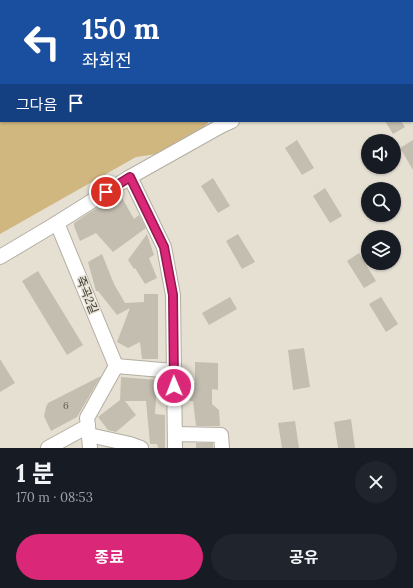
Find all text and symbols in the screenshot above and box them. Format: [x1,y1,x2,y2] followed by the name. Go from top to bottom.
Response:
[82,11,159,47] text: 150 m
[16,16,68,68] icon: left
[82,49,132,72] text: 좌회전
[65,92,87,114] icon: arrive
[16,95,57,114] text: 그다음
[361,134,401,270] map controls
[361,134,401,174] button: sound
[89,175,123,209] pin
[95,181,117,203] icon: arrive
[361,182,401,222] button: search
[361,230,401,270] button: layers
[73,274,102,316] street label: 죽곡2길
[153,365,195,407] position arrow
[63,399,69,412] house number: 6
[16,458,54,489] text: 1 분
[355,461,397,503] button: close
[16,489,93,506] text: 170 m · 08:53
[16,534,203,580] button: 종료
[211,534,397,580] button: 공유

